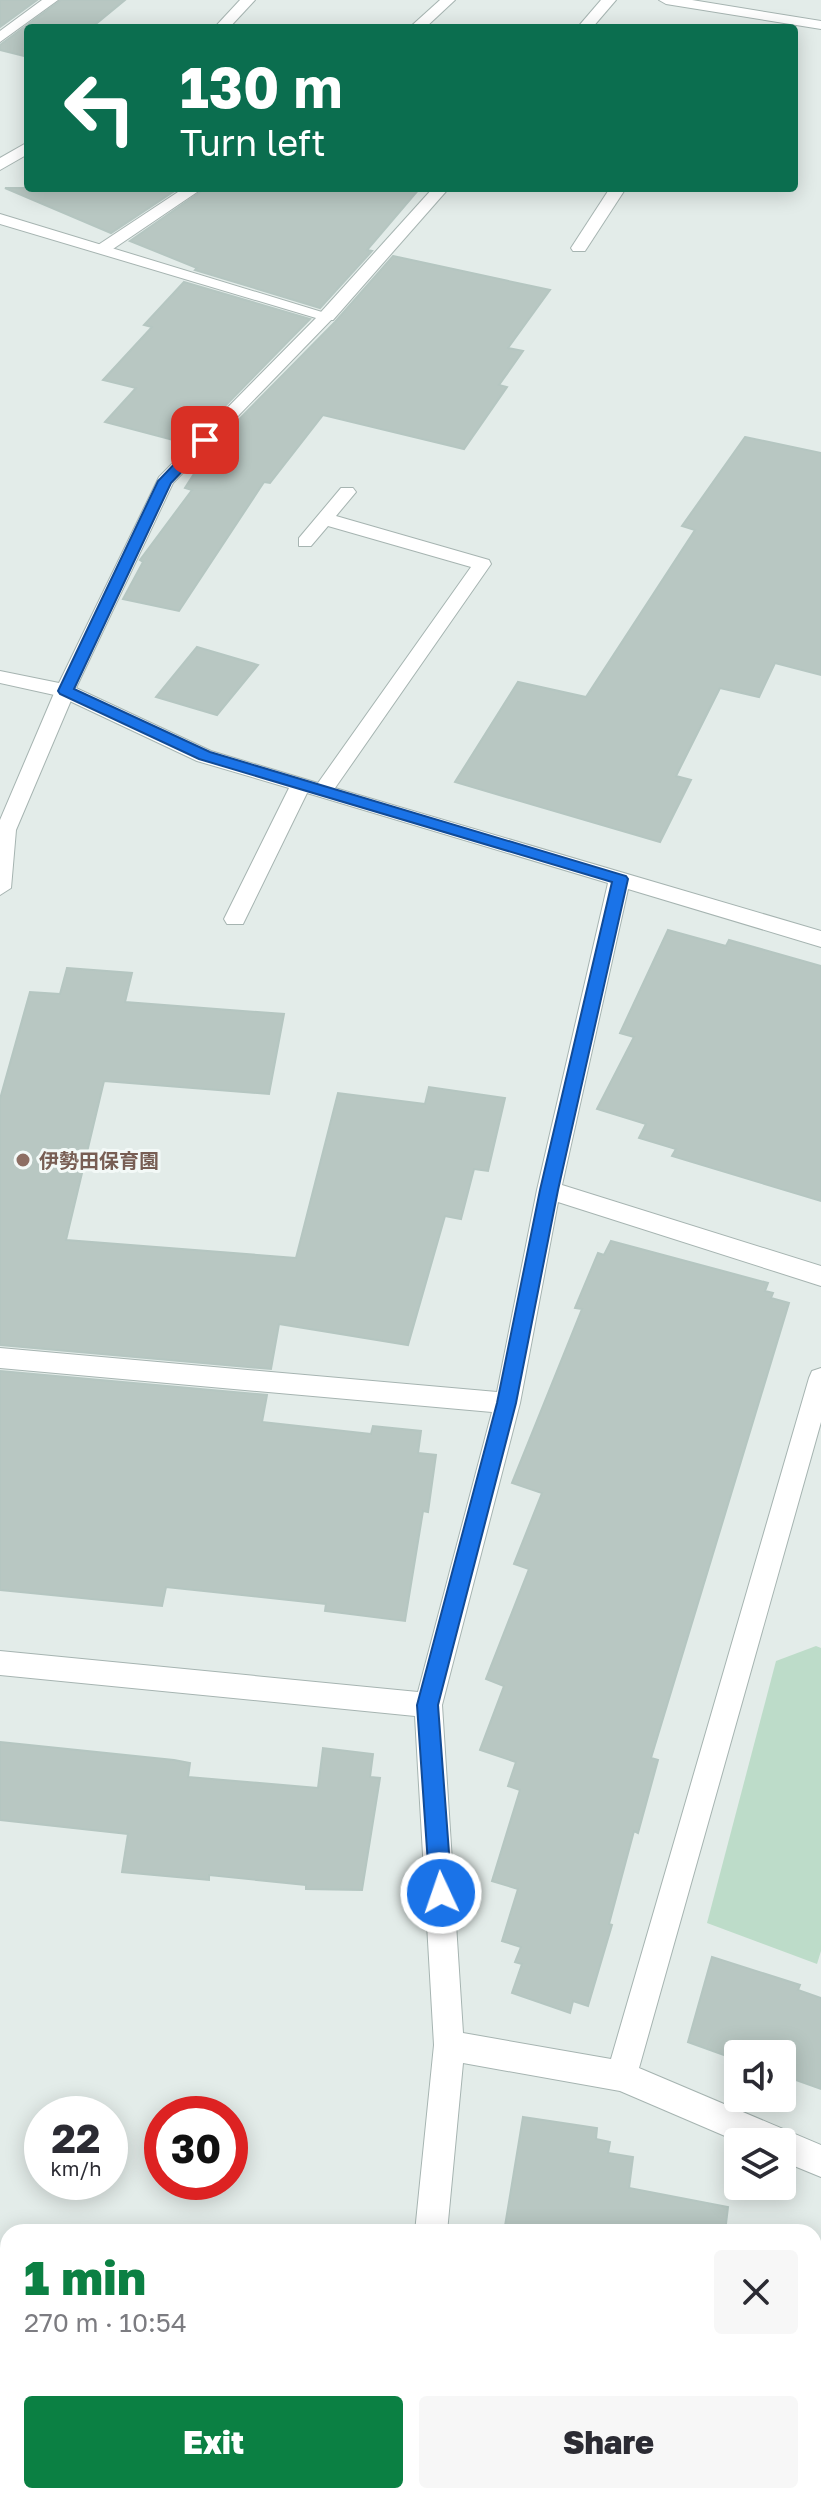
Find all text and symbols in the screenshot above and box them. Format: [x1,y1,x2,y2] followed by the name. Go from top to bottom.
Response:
[180,53,342,120] text: 130 m
[48,56,152,160] icon: left
[180,121,326,164] text: Turn left
[171,406,239,474] pin
[183,418,227,462] icon: arrive
[39,1148,159,1172] place label: 伊勢田保育園
[14,1151,32,1169] marker: 伊勢田保育園
[399,1851,483,1935] position arrow
[724,2040,796,2200] map controls
[724,2040,796,2112] button: sound
[144,2096,248,2200] speed limit sign: 30
[52,2114,100,2162] text: 22
[724,2128,796,2200] button: layers
[51,2156,101,2180] text: km/h
[24,2248,146,2306] text: 1 min
[714,2250,798,2334] button: close
[24,2307,187,2338] text: 270 m · 10:54
[24,2396,403,2488] button: Exit
[419,2396,798,2488] button: Share

